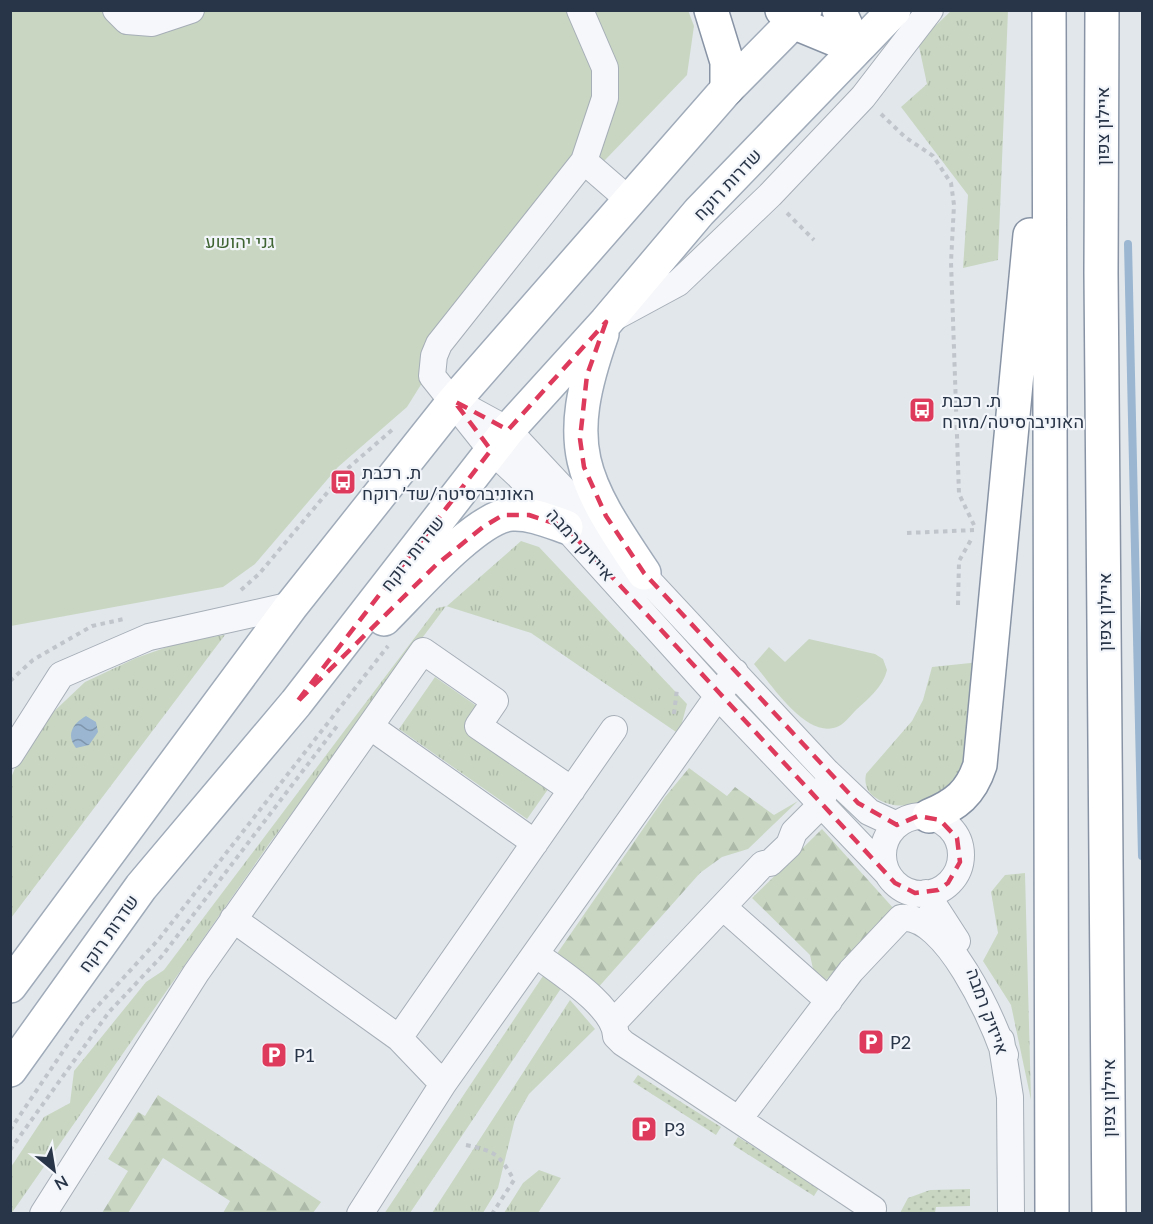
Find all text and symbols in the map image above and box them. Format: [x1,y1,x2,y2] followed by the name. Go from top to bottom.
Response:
[1091,87,1113,165] street label: איילון צפון
[688,144,766,224] street label: שדרות רוקח
[205,230,275,252] park label: גני יהושע
[942,389,1084,432] place label: ת. רכבת האוניברסיטה/מזרח
[907,395,937,425] bus stop icon: ת. רכבת האוניברסיטה/מזרח
[362,461,534,504] place label: ת. רכבת האוניברסיטה/שד׳ רוקח
[328,467,358,497] bus stop icon: ת. רכבת האוניברסיטה/שד׳ רוקח
[543,503,619,585] street label: אייזיק רמבה
[376,511,448,595] street label: שדרות רוקח
[1093,573,1115,651] street label: איילון צפון
[73,890,143,976] street label: שדרות רוקח
[962,965,1014,1057] street label: אייזיק רמבה
[856,1027,886,1057] parking icon: P2
[890,1031,911,1053] place label: P2
[259,1040,289,1070] parking icon: P1
[294,1044,315,1066] place label: P1
[1097,1059,1119,1137] street label: איילון צפון
[629,1114,659,1144] parking icon: P3
[664,1118,685,1140] place label: P3
[24,1140,84,1200] north arrow
[52,1172,72,1195] text: N

